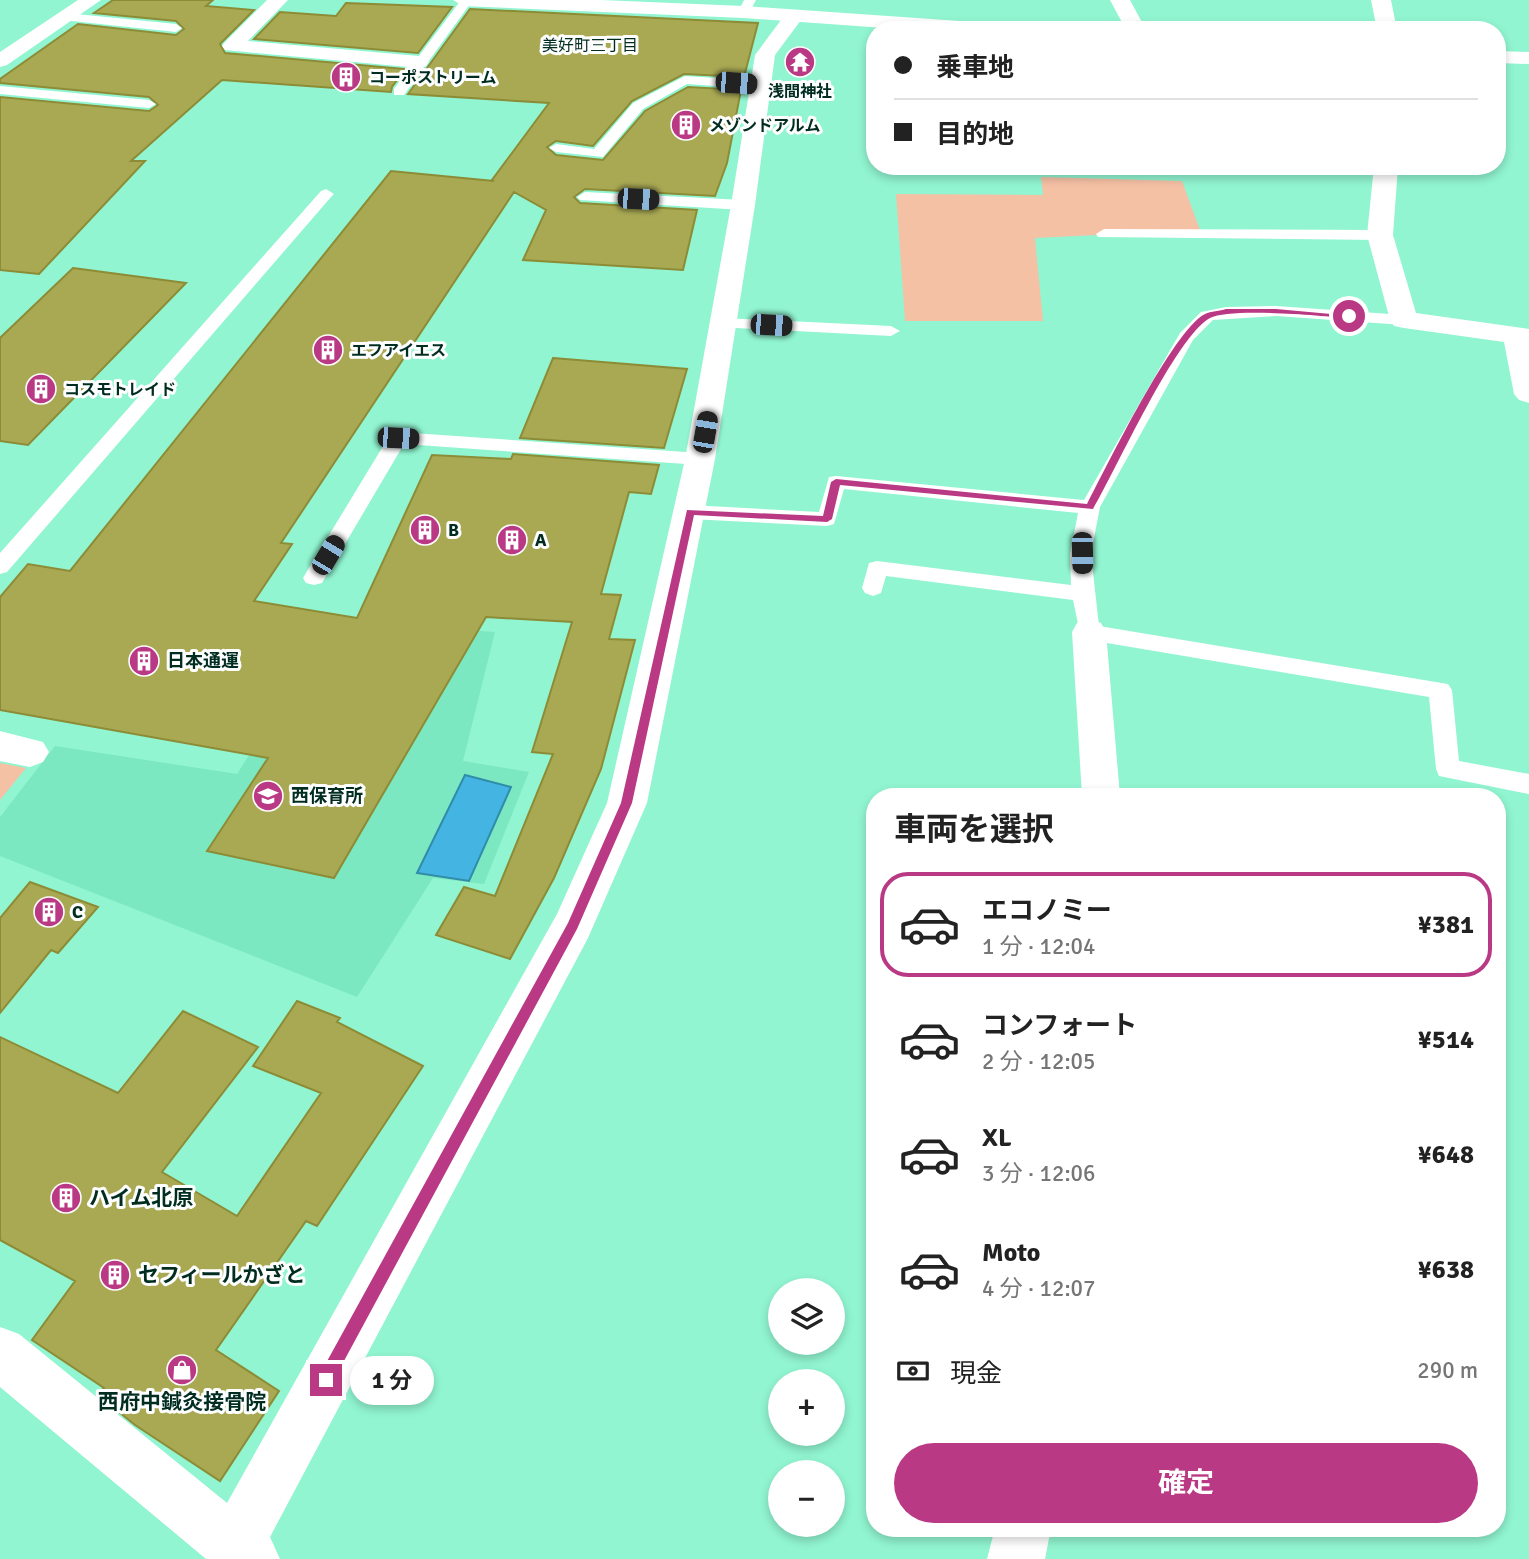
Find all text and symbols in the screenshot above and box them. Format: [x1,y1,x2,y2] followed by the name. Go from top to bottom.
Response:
[542,36,638,56] district label: 美好町三丁目
[783,45,817,79] temple icon: 浅間神社
[936,52,1014,84] text: 乗車地
[329,60,363,94] building icon: コーポストリーム
[369,68,497,88] place label: コーポストリーム
[715,71,758,95] car
[768,82,832,102] place label: 浅間神社
[669,108,703,142] building icon: メゾンドアルム
[709,116,821,136] place label: メゾンドアルム
[936,119,1014,151] text: 目的地
[617,187,660,211] car
[1333,300,1365,332] route start
[750,313,793,337] car
[311,333,345,367] building icon: エフアイエス
[351,341,446,361] place label: エフアイエス
[24,372,58,406] building icon: コスモトレイド
[64,380,176,400] place label: コスモトレイド
[692,409,719,455] car
[377,426,420,450] car
[408,513,442,547] building icon: B
[448,519,459,541] place label: B
[495,523,529,557] building icon: A
[535,529,547,551] place label: A
[309,532,348,578] car
[1072,532,1093,574] car
[127,644,161,678] building icon: 日本通運
[167,650,239,672] place label: 日本通運
[251,779,285,813] school or university icon: 西保育所
[291,785,363,807] place label: 西保育所
[894,810,1054,849] text: 車両を選択
[898,893,961,956] icon: car
[32,895,66,929] building icon: C
[982,895,1112,927] text: エコノミー
[72,901,83,923] place label: C
[1418,909,1474,941] text: ¥381
[982,932,1095,961] text: 1 分 · 12:04
[898,1008,961,1071] icon: car
[982,1010,1137,1042] text: コンフォート
[1418,1024,1474,1056] text: ¥514
[982,1047,1095,1076] text: 2 分 · 12:05
[982,1122,1012,1154] text: XL
[898,1123,961,1186] icon: car
[1418,1139,1474,1171] text: ¥648
[982,1159,1095,1188] text: 3 分 · 12:06
[49,1181,83,1215] building icon: ハイム北原
[89,1185,193,1211] place label: ハイム北原
[982,1237,1040,1269] text: Moto
[898,1238,961,1301] icon: car
[1418,1254,1474,1286] text: ¥638
[98,1258,132,1292] building icon: セフィールかざと
[138,1262,306,1288] place label: セフィールかざと
[982,1274,1095,1303] text: 4 分 · 12:07
[768,1278,845,1537] map controls
[768,1278,845,1355] button: layers
[894,1352,932,1390] icon: cash
[165,1353,199,1387] shop icon: 西府中鍼灸接骨院
[350,1356,434,1404] callout: 1 分
[1417,1356,1478,1385] text: 290 m
[950,1358,1002,1390] text: 現金
[310,1364,342,1396] route end
[372,1366,412,1395] text: 1 分
[768,1369,845,1446] button: +
[98,1389,266,1415] place label: 西府中鍼灸接骨院
[894,1443,1478,1523] button: 確定
[768,1460,845,1537] button: −

